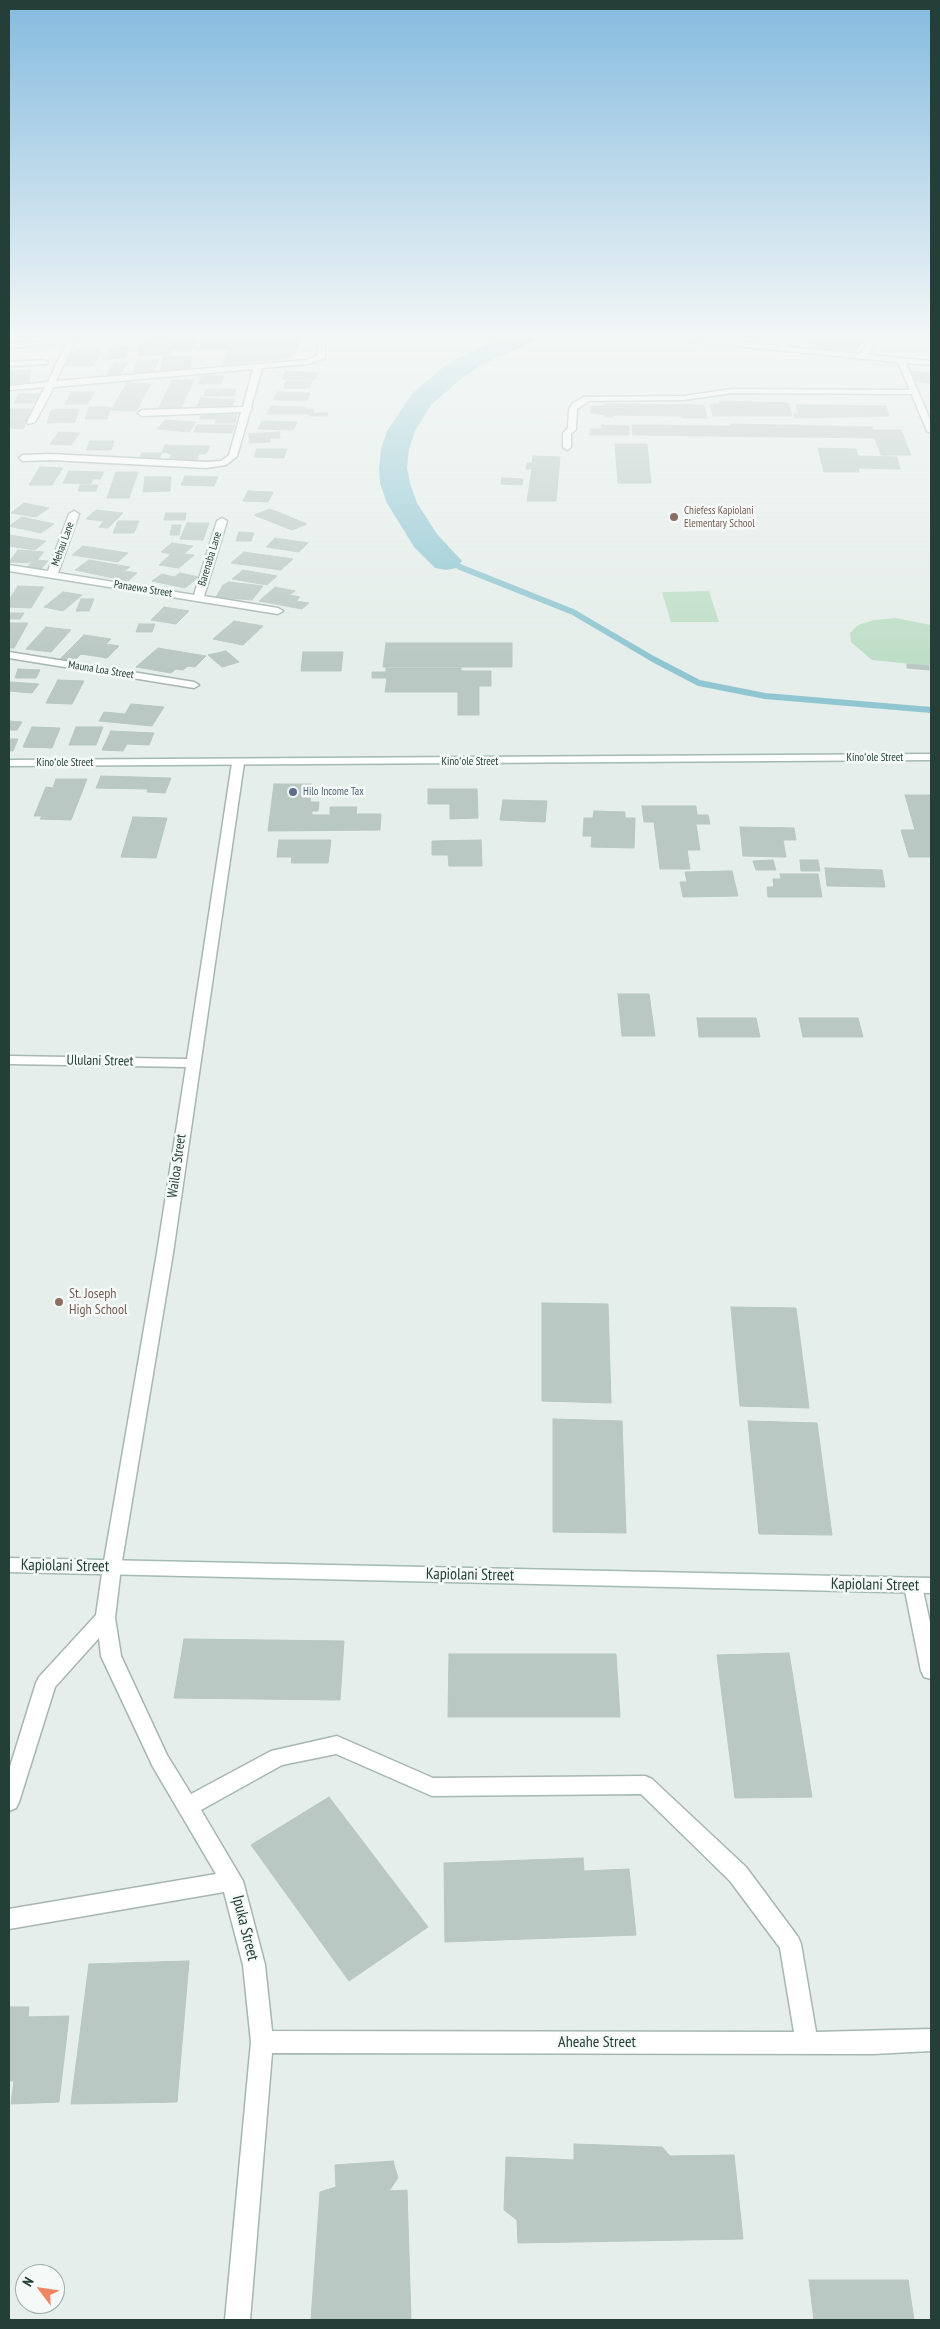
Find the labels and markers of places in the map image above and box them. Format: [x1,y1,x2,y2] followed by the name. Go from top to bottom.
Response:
[684,504,755,530] place label: Chiefess Kapiolani Elementary School
[668,511,680,523] marker: Chiefess Kapiolani Elementary School
[303,785,364,799] place label: Hilo Income Tax
[287,786,299,798] marker: Hilo Income Tax
[69,1286,127,1318] place label: St. Joseph High School
[53,1296,65,1308] marker: St. Joseph High School

